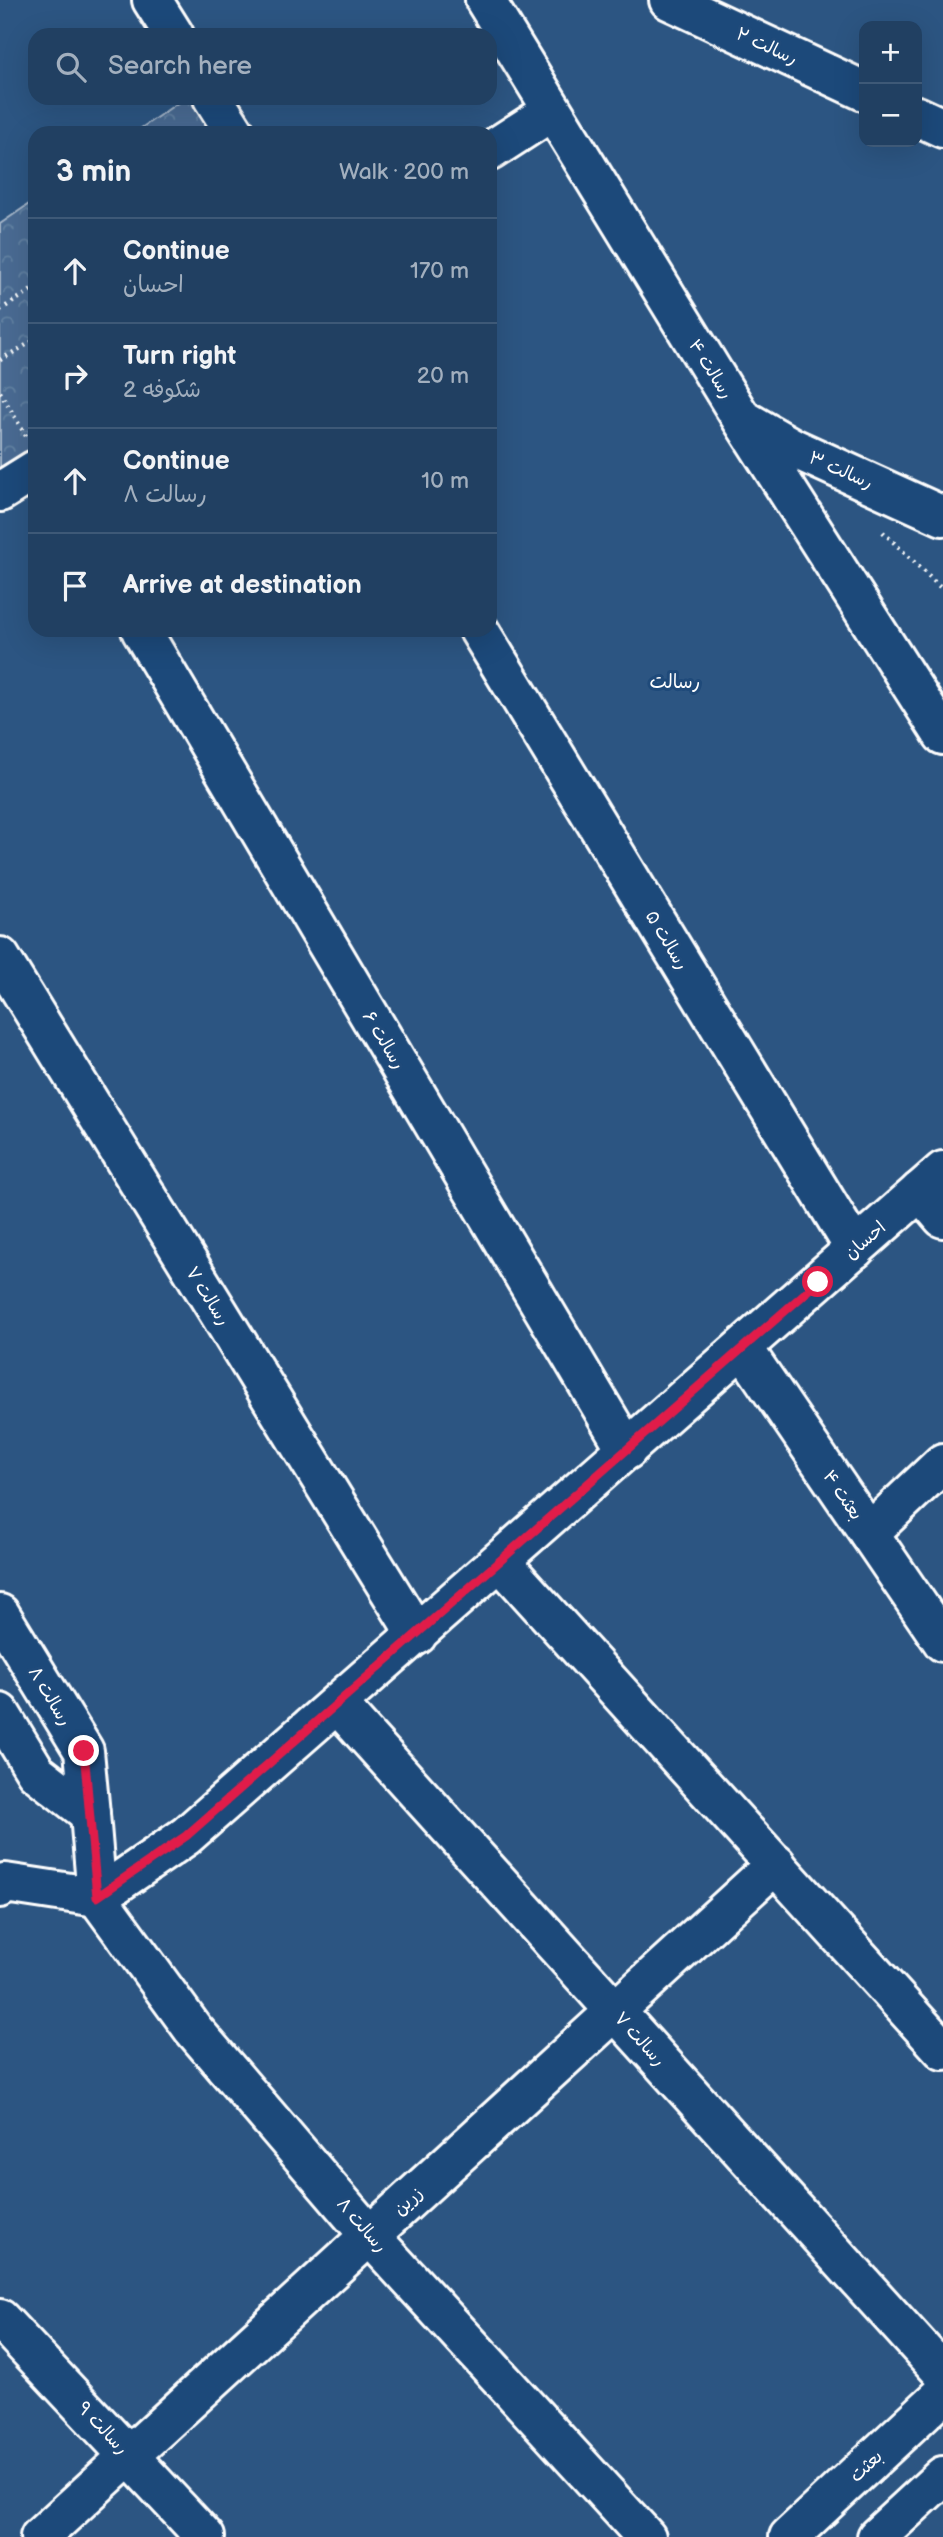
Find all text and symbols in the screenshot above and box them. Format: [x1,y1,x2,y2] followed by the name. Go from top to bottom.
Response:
[859,21,922,147] map controls
[859,21,922,84] button: +
[733,23,801,70] street label: رسالت ۲
[28,28,497,105] search box
[52,48,90,86] icon: search
[108,51,252,82] text: Search here
[859,84,922,147] button: −
[56,154,131,190] text: 3 min
[339,158,469,186] text: Walk · 200 m
[123,236,230,267] text: Continue
[56,252,94,290] icon: ahead
[410,257,469,285] text: 170 m
[123,271,184,299] text: احسان
[684,335,737,403] street label: رسالت ۴
[123,341,236,372] text: Turn right
[56,357,94,395] icon: right
[417,362,469,390] text: 20 m
[123,376,201,404] text: شکوفه 2
[123,446,230,477] text: Continue
[806,447,876,494] street label: رسالت ۳
[56,462,94,500] icon: ahead
[421,467,469,495] text: 10 m
[123,481,207,509] text: رسالت ۸
[56,567,94,605] icon: arrive
[123,570,362,601] text: Arrive at destination
[650,671,701,694] district label: رسالت
[641,907,692,974] street label: رسالت ۵
[358,1007,409,1073] street label: رسالت ۶
[841,1217,890,1264] street label: احسان
[181,1263,234,1330] street label: رسالت ۷
[802,1266,833,1297] route start
[818,1466,867,1524] street label: بعثت ۴
[24,1663,76,1730] street label: رسالت ۸
[68,1735,99,1766] route end
[610,2008,669,2071] street label: رسالت ۷
[389,2183,427,2220] street label: زرین
[332,2194,391,2257] street label: رسالت ۸
[73,2398,132,2459] street label: رسالت ۹
[846,2446,887,2487] street label: بعثت

